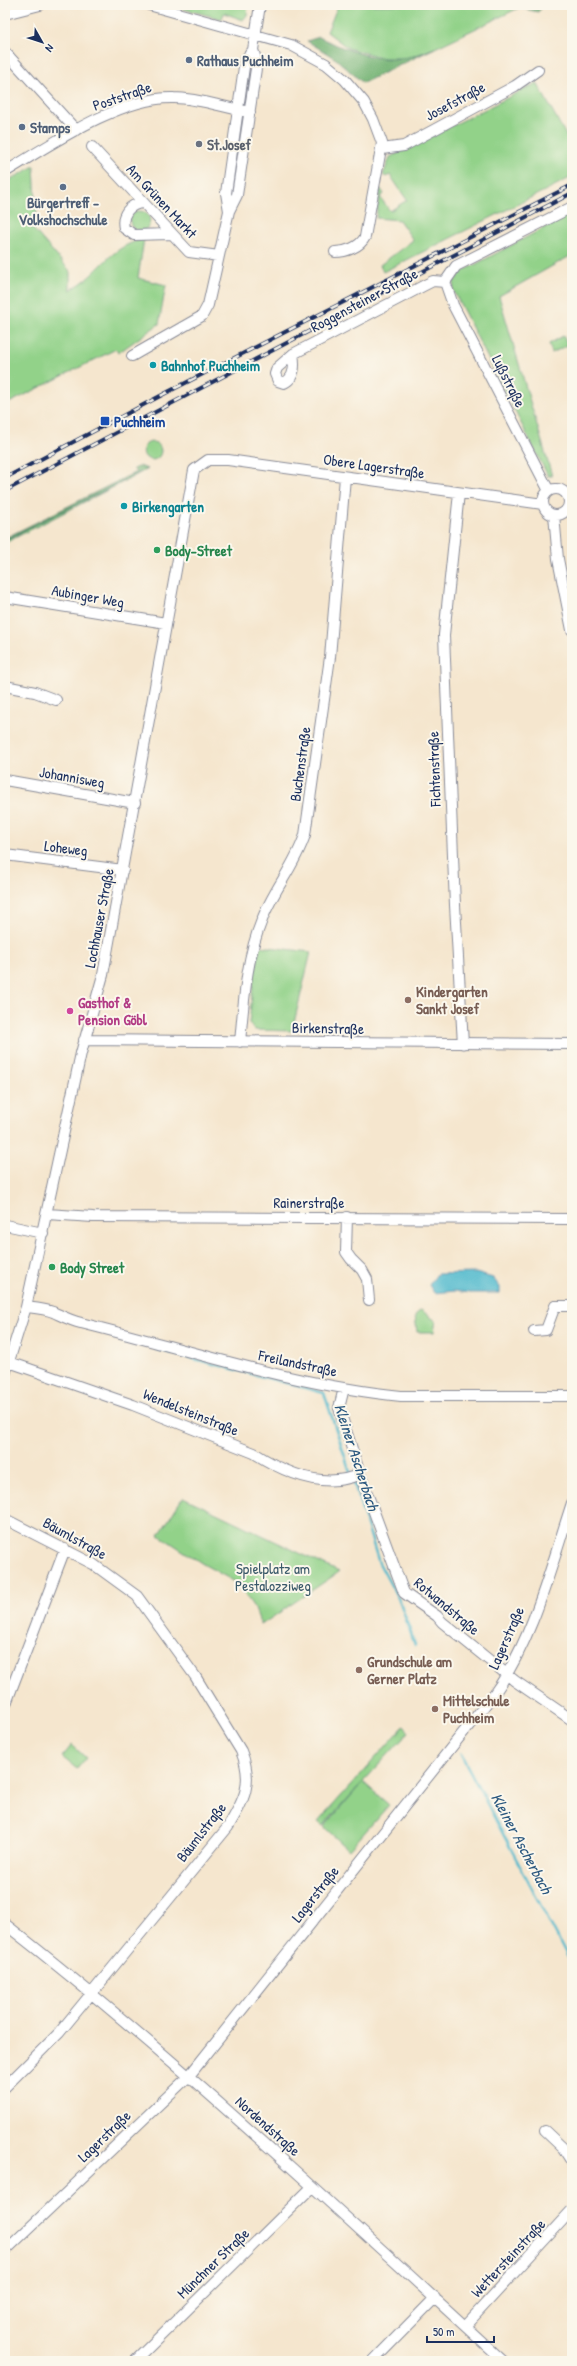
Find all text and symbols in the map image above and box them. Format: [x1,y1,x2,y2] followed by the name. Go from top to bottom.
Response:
[22,22,62,62] north arrow
[42,42,57,55] text: N
[197,50,293,71] place label: Rathaus Puchheim
[184,55,194,65] marker: Rathaus Puchheim
[90,76,154,116] street label: Poststraße
[421,76,489,126] street label: Josefstraße
[30,117,71,139] place label: Stamps
[17,122,27,132] marker: Stamps
[207,134,252,155] place label: St.Josef
[194,139,204,149] marker: St.Josef
[122,159,203,243] street label: Am Grünen Markt
[58,182,68,192] marker: Bürgertreff - Volkshochschule
[19,192,107,230] place label: Bürgertreff - Volkshochschule
[307,263,421,337] street label: Roggensteiner Straße
[487,351,531,411] street label: Lußstraße
[161,355,260,376] place label: Bahnhof Puchheim
[148,360,158,370] marker: Bahnhof Puchheim
[114,411,165,432] place label: Puchheim
[99,415,111,427] marker: Puchheim
[322,449,426,484] street label: Obere Lagerstraße
[132,496,204,518] place label: Birkengarten
[119,501,129,511] marker: Birkengarten
[165,540,233,562] place label: Body-Street
[152,545,162,555] marker: Body-Street
[50,579,126,613] street label: Aubinger Weg
[284,725,316,803] street label: Buchenstraße
[422,731,446,808] street label: Fichtenstraße
[38,761,107,793] street label: Johannisweg
[43,835,89,861] street label: Loheweg
[79,867,119,969] street label: Lochhauser Straße
[416,981,488,1019] place label: Kindergarten Sankt Josef
[78,992,148,1030] place label: Gasthof & Pension Göbl
[403,995,413,1005] marker: Kindergarten Sankt Josef
[65,1006,75,1016] marker: Gasthof & Pension Göbl
[292,1017,364,1039] street label: Birkenstraße
[273,1192,345,1213] street label: Rainerstraße
[60,1257,125,1279] place label: Body Street
[47,1262,57,1272] marker: Body Street
[256,1344,339,1382] street label: Freilandstraße
[140,1383,242,1441] street label: Wendelsteinstraße
[329,1401,385,1515] water label: Kleiner Ascherbach
[39,1512,111,1564] street label: Bäumlstraße
[235,1558,311,1596] park label: Spielplatz am Pestalozziweg
[410,1572,484,1640] street label: Rotwandstraße
[483,1603,529,1673] street label: Lagerstraße
[367,1651,452,1689] place label: Grundschule am Gerner Platz
[354,1665,364,1675] marker: Grundschule am Gerner Platz
[443,1690,509,1728] place label: Mittelschule Puchheim
[430,1704,440,1714] marker: Mittelschule Puchheim
[486,1789,558,1898] water label: Kleiner Ascherbach
[171,1798,231,1866] street label: Bäumlstraße
[286,1861,344,1927] street label: Lagerstraße
[231,2091,305,2161] street label: Nordendstraße
[73,2105,135,2167] street label: Lagerstraße
[466,2214,550,2302] street label: Wettersteinstraße
[172,2223,254,2303] street label: Münchner Straße
[427,2318,494,2344] scale bar
[433,2323,454,2340] text: 50 m

